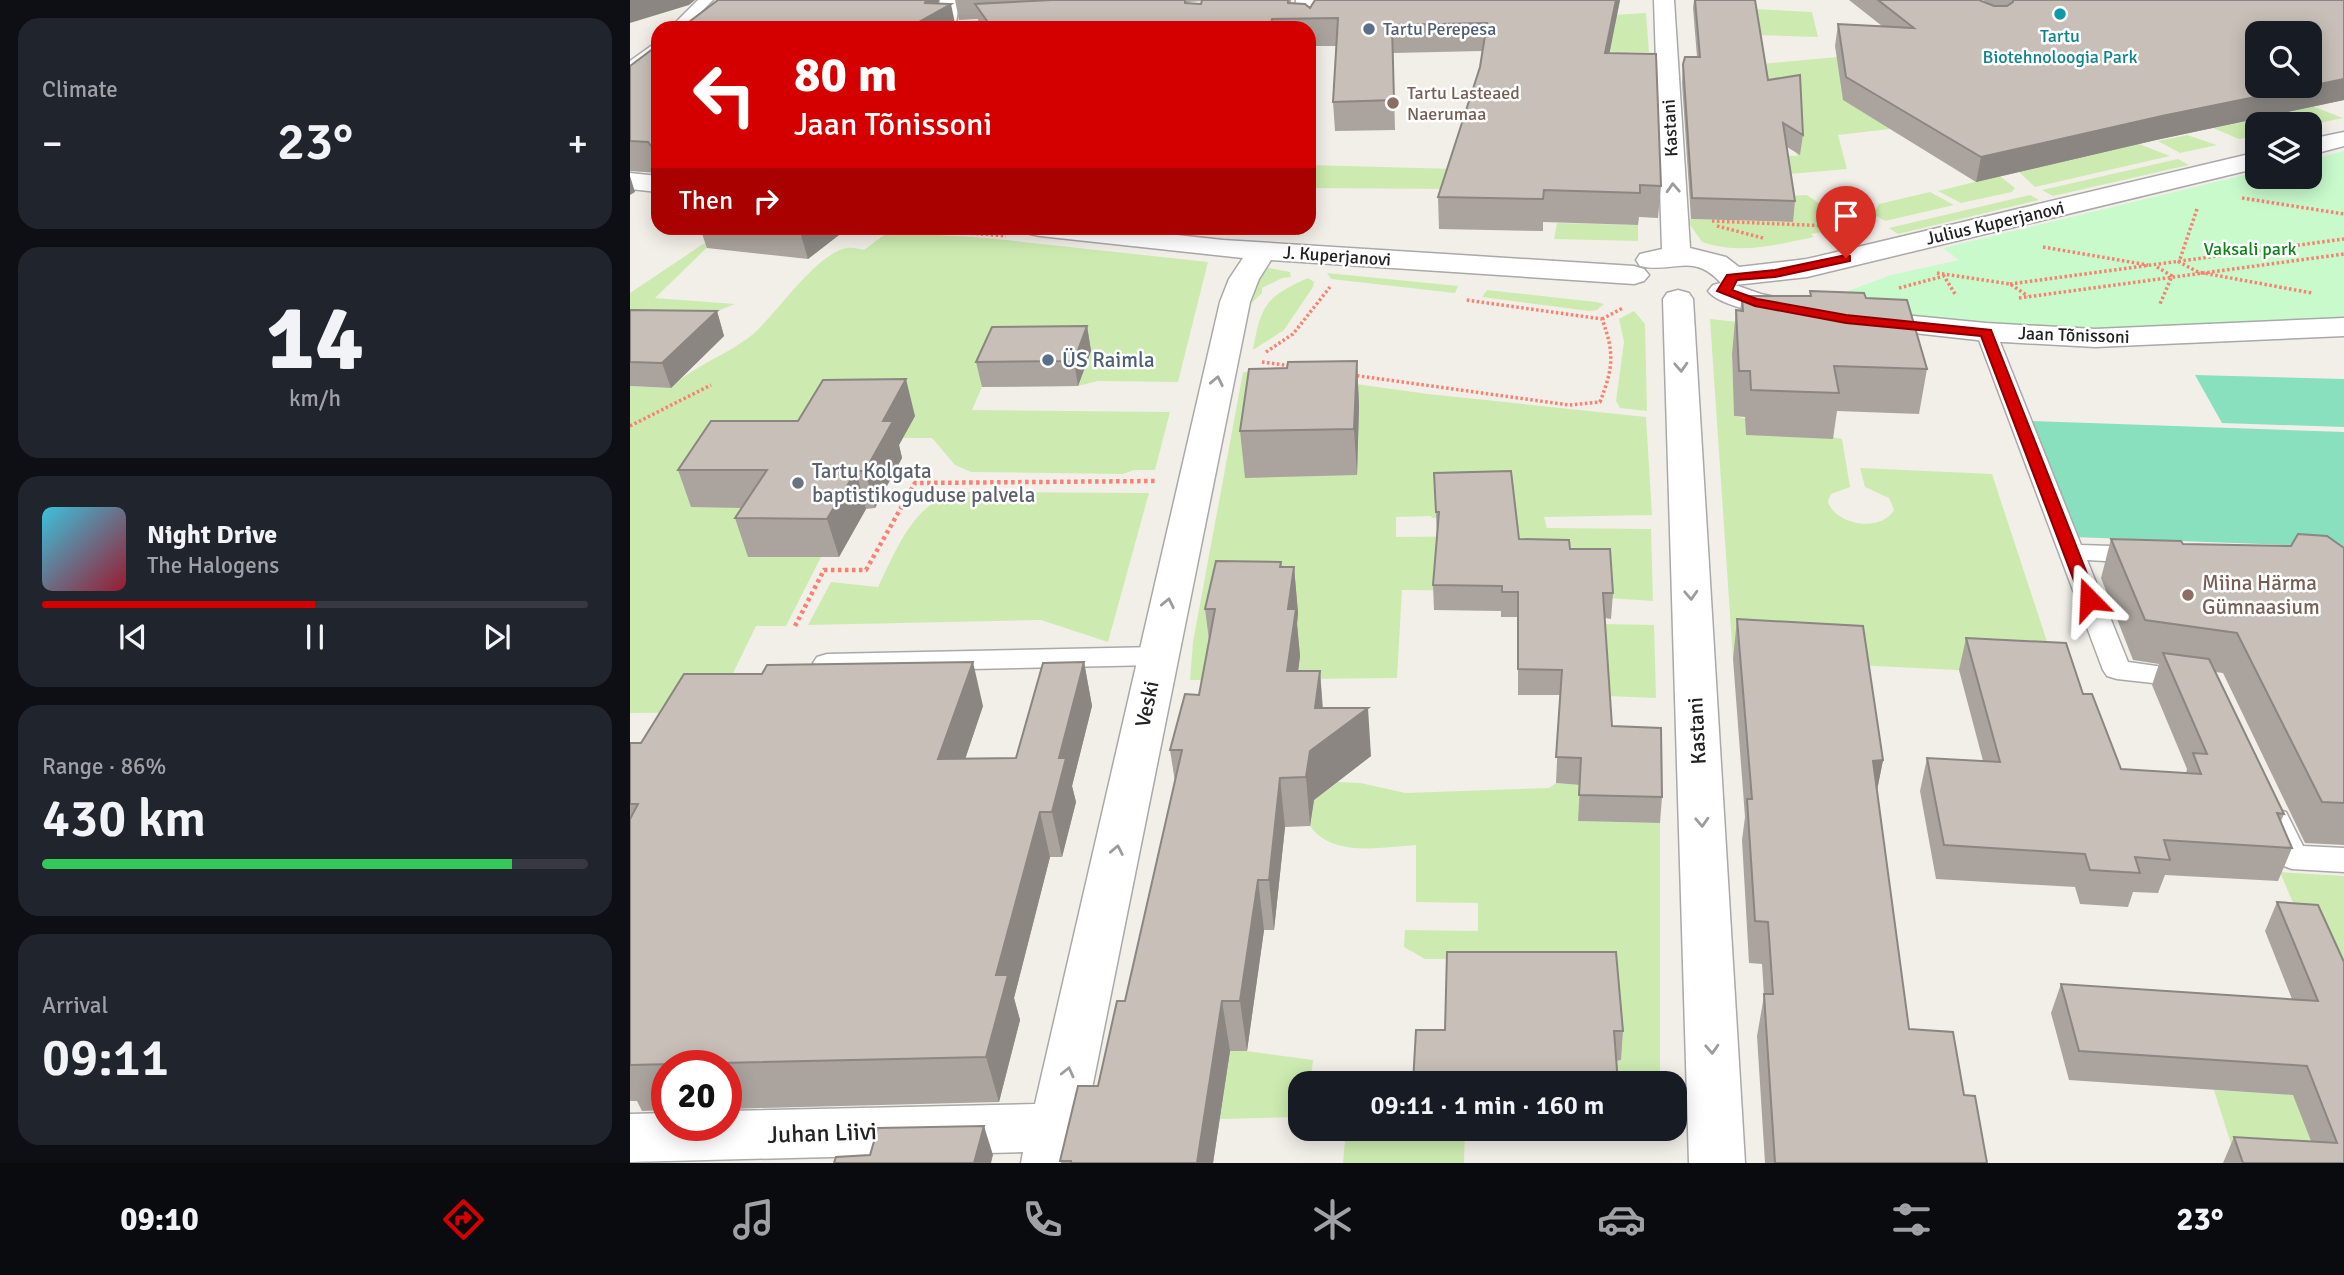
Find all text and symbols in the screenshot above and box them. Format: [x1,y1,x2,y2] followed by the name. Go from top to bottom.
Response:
[2052,6,2068,22] marker: Tartu Biotehnoloogia Park
[1383,18,1496,40] place label: Tartu Perepesa
[1361,21,1377,37] marker: Tartu Perepesa
[2245,21,2322,189] map controls
[2245,21,2322,98] button: search
[1983,25,2137,68] place label: Tartu Biotehnoloogia Park
[794,45,897,105] text: 80 m
[679,49,770,140] icon: left
[42,75,118,104] text: Climate
[1407,82,1520,125] place label: Tartu Lasteaed Naerumaa
[1385,95,1401,111] marker: Tartu Lasteaed Naerumaa
[1658,99,1682,157] street label: Kastani
[794,105,992,144] text: Jaan Tõnissoni
[277,110,353,174] text: 23°
[2245,112,2322,189] button: layers
[42,120,63,167] text: −
[567,120,588,167] text: +
[747,182,785,220] icon: right
[1665,182,1680,193] one-way arrow
[679,185,733,217] text: Then
[1816,186,1876,258] pin
[1924,196,2066,250] street label: Julius Kuperjanovi
[1827,197,1865,235] icon: arrive
[2203,238,2297,260] park label: Vaksali park
[1282,241,1392,271] street label: J. Kuperjanovi
[266,282,364,395] text: 14
[2018,322,2130,348] street label: Jaan Tõnissoni
[1062,347,1155,373] place label: ÜS Raimla
[1040,352,1056,368] marker: ÜS Raimla
[1673,362,1688,373] one-way arrow
[1209,375,1224,387] one-way arrow
[289,384,341,413] text: km/h
[812,458,1035,508] place label: Tartu Kolgata baptistikoguduse palvela
[790,475,806,491] marker: Tartu Kolgata baptistikoguduse palvela
[147,519,277,551] text: Night Drive
[147,551,279,580] text: The Halogens
[2052,562,2126,636] position arrow
[2202,570,2320,620] place label: Miina Härma Gümnaasium
[2180,587,2196,603] marker: Miina Härma Gümnaasium
[1684,590,1699,601] one-way arrow
[1160,597,1175,609] one-way arrow
[114,618,152,656] icon: previous
[296,618,334,656] icon: pause
[478,618,516,656] icon: next
[1129,678,1165,730] street label: Veski
[1682,697,1712,765] street label: Kastani
[42,752,166,781] text: Range · 86%
[42,787,206,851] text: 430 km
[1694,817,1709,828] one-way arrow
[1109,844,1124,856] one-way arrow
[42,991,108,1020] text: Arrival
[42,1026,169,1090] text: 09:11
[1704,1044,1719,1055] one-way arrow
[651,1050,742,1141] speed limit sign: 20
[1060,1066,1074,1078] one-way arrow
[1371,1090,1604,1122] text: 09:11 · 1 min · 160 m
[767,1116,877,1150] street label: Juhan Liivi
[439,1195,488,1244] icon: directions
[729,1195,778,1244] icon: music
[1018,1195,1067,1244] icon: phone
[1308,1195,1357,1244] icon: climate
[1597,1195,1646,1244] icon: car
[1887,1195,1936,1244] icon: filters
[120,1200,199,1239] text: 09:10
[2176,1200,2224,1239] text: 23°

